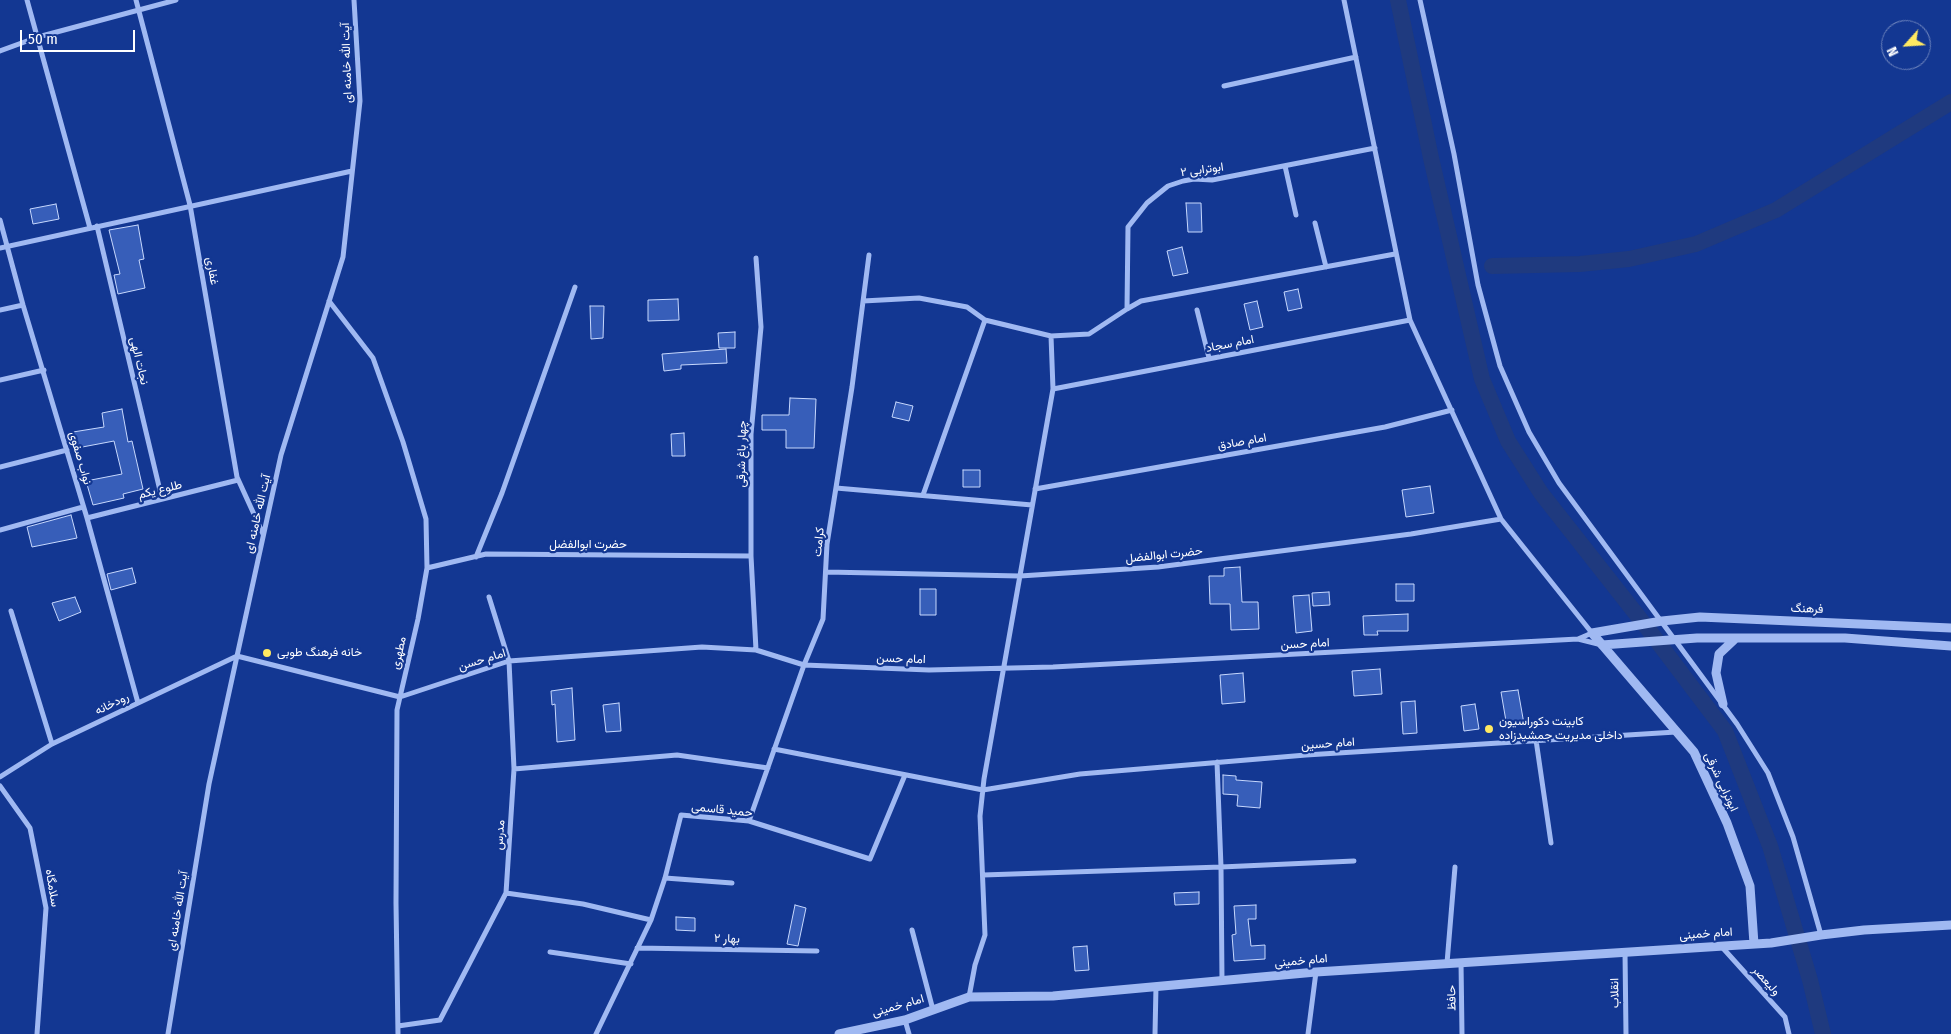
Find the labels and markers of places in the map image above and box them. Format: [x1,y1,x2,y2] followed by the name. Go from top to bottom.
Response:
[277,646,362,660] place label: خانه فرهنگ طوبی
[261,647,273,659] marker: خانه فرهنگ طوبی
[1499,715,1622,743] place label: کابینت دکوراسیون داخلی مدیریت جمشیدزاده
[1483,723,1495,735] marker: کابینت دکوراسیون داخلی مدیریت جمشیدزاده

